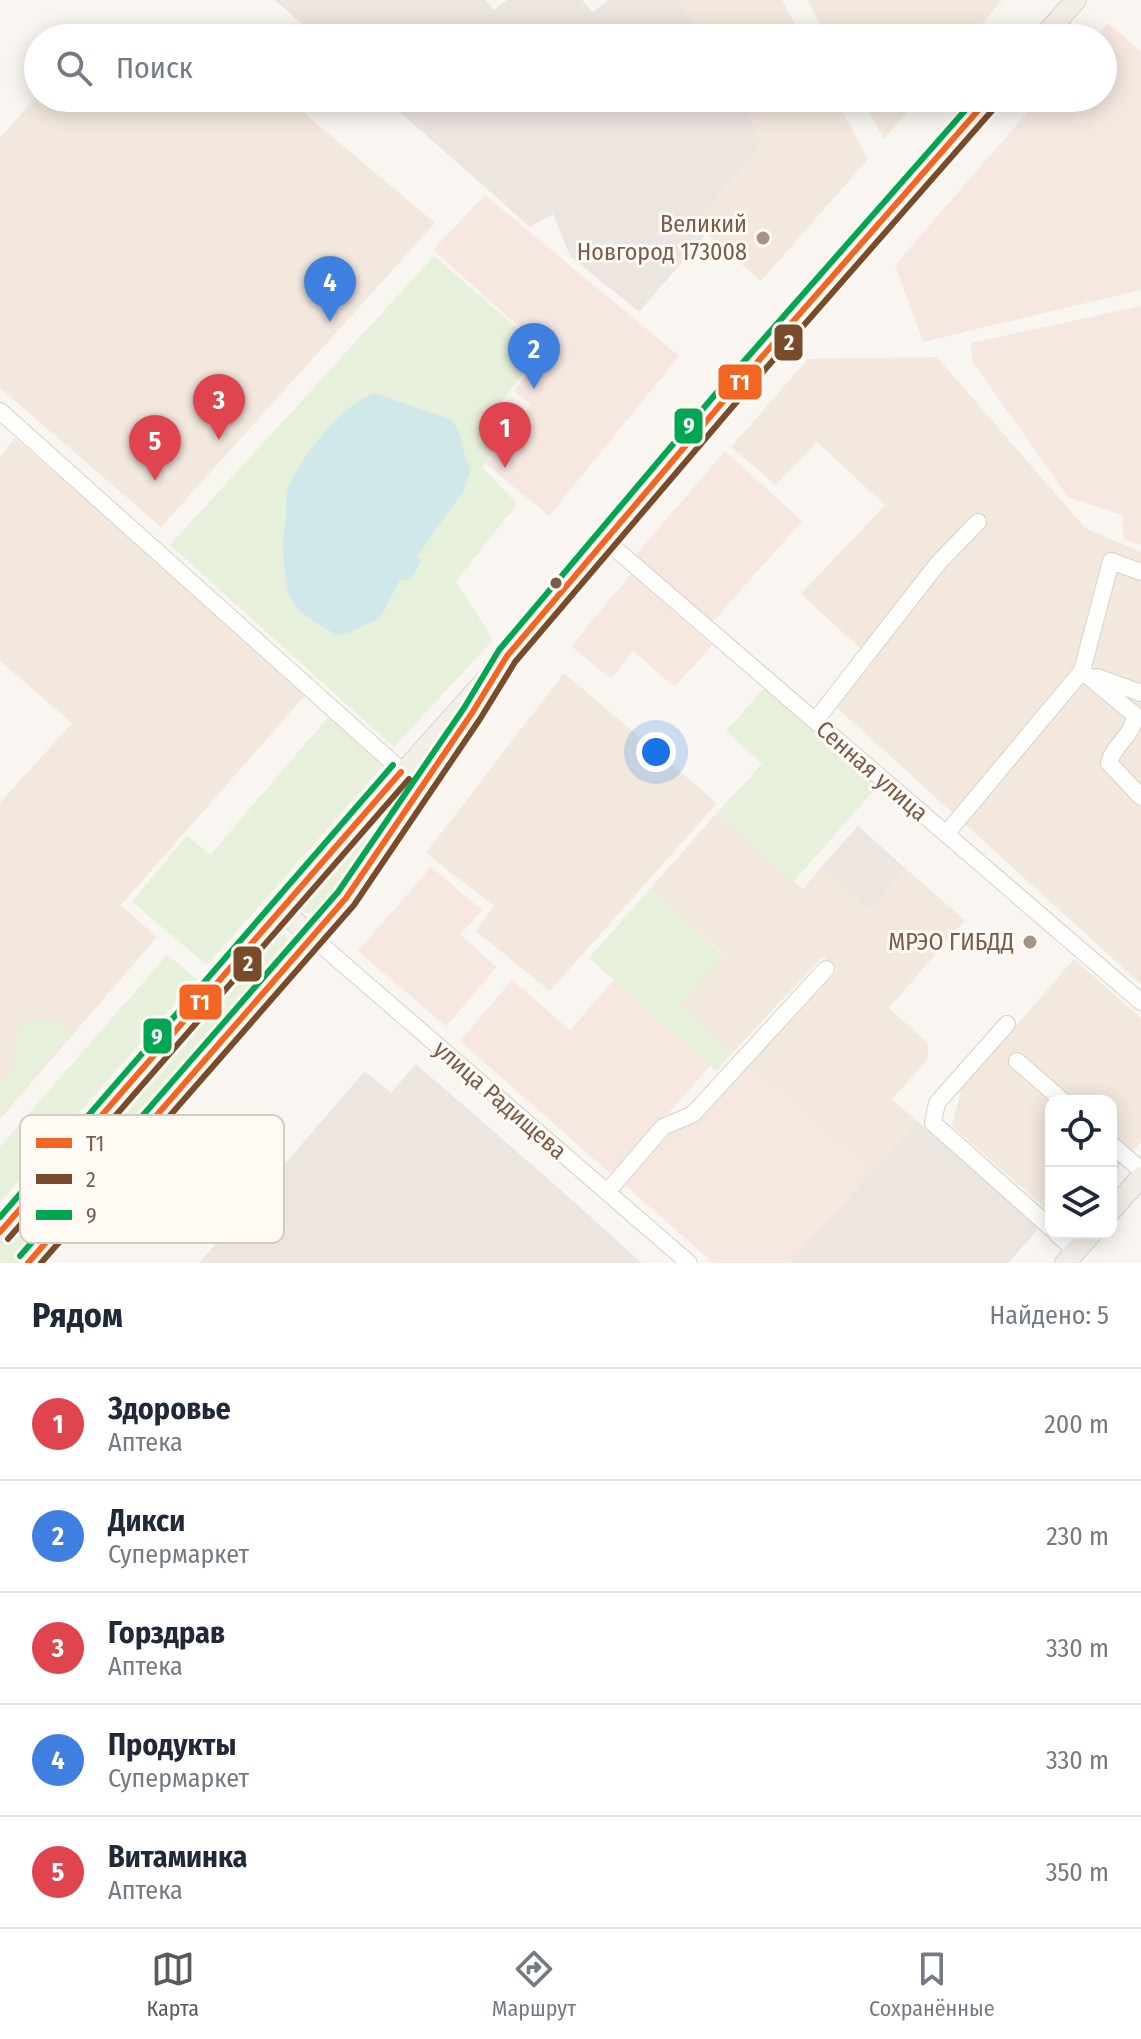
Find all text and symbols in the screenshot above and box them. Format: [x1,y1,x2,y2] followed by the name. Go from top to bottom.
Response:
[24,24,1117,112] search box
[52,46,96,90] icon: search
[116,50,193,86] text: Поиск
[577,210,747,266] place label: Великий Новгород 173008
[754,229,772,247] marker: Великий Новгород 173008
[304,256,356,322] pin: 4
[508,323,560,389] pin: 2
[773,323,804,362] line badge: 2
[783,329,794,356] text: 2
[717,363,763,401] line badge: Т1
[730,369,750,396] text: Т1
[193,374,245,440] pin: 3
[479,402,531,468] pin: 1
[673,407,704,445] line badge: 9
[683,412,695,439] text: 9
[129,415,181,481] pin: 5
[548,575,564,591] unlabelled marker
[811,715,933,827] street label: Сенная улица
[636,732,676,772] your location
[888,928,1014,956] place label: МРЭО ГИБДД
[1021,933,1039,951] marker: МРЭО ГИБДД
[232,945,263,983] line badge: 2
[242,950,253,977] text: 2
[178,983,223,1021] line badge: Т1
[190,989,210,1016] text: Т1
[142,1017,173,1055] line badge: 9
[151,1023,163,1050] text: 9
[428,1035,572,1165] street label: улица Радищева
[1045,1095,1117,1239] map controls
[1045,1095,1117,1167] button: locate
[20,1115,284,1243] legend
[86,1130,104,1157] text: Т1
[86,1166,96,1193] text: 2
[1045,1167,1117,1239] button: layers
[86,1202,97,1229] text: 9
[32,1295,123,1336] text: Рядом
[990,1300,1109,1331] text: Найдено: 5
[108,1391,231,1427] text: Здоровье
[53,1409,64,1440] text: 1
[1044,1409,1109,1440] text: 200 m
[108,1427,183,1458] text: Аптека
[108,1503,185,1539] text: Дикси
[52,1521,64,1552] text: 2
[1046,1521,1109,1552] text: 230 m
[108,1539,249,1570] text: Супермаркет
[108,1615,225,1651] text: Горздрав
[52,1633,64,1664] text: 3
[1046,1633,1109,1664] text: 330 m
[108,1651,183,1682] text: Аптека
[108,1727,236,1763] text: Продукты
[51,1745,65,1776] text: 4
[1046,1745,1109,1776] text: 330 m
[108,1763,249,1794] text: Супермаркет
[108,1839,248,1875] text: Витаминка
[52,1857,64,1888] text: 5
[1046,1857,1109,1888] text: 350 m
[108,1875,183,1906] text: Аптека
[146,1947,199,2022] tab: Карта
[492,1947,576,2022] tab: Маршрут
[869,1947,995,2022] tab: Сохранённые

